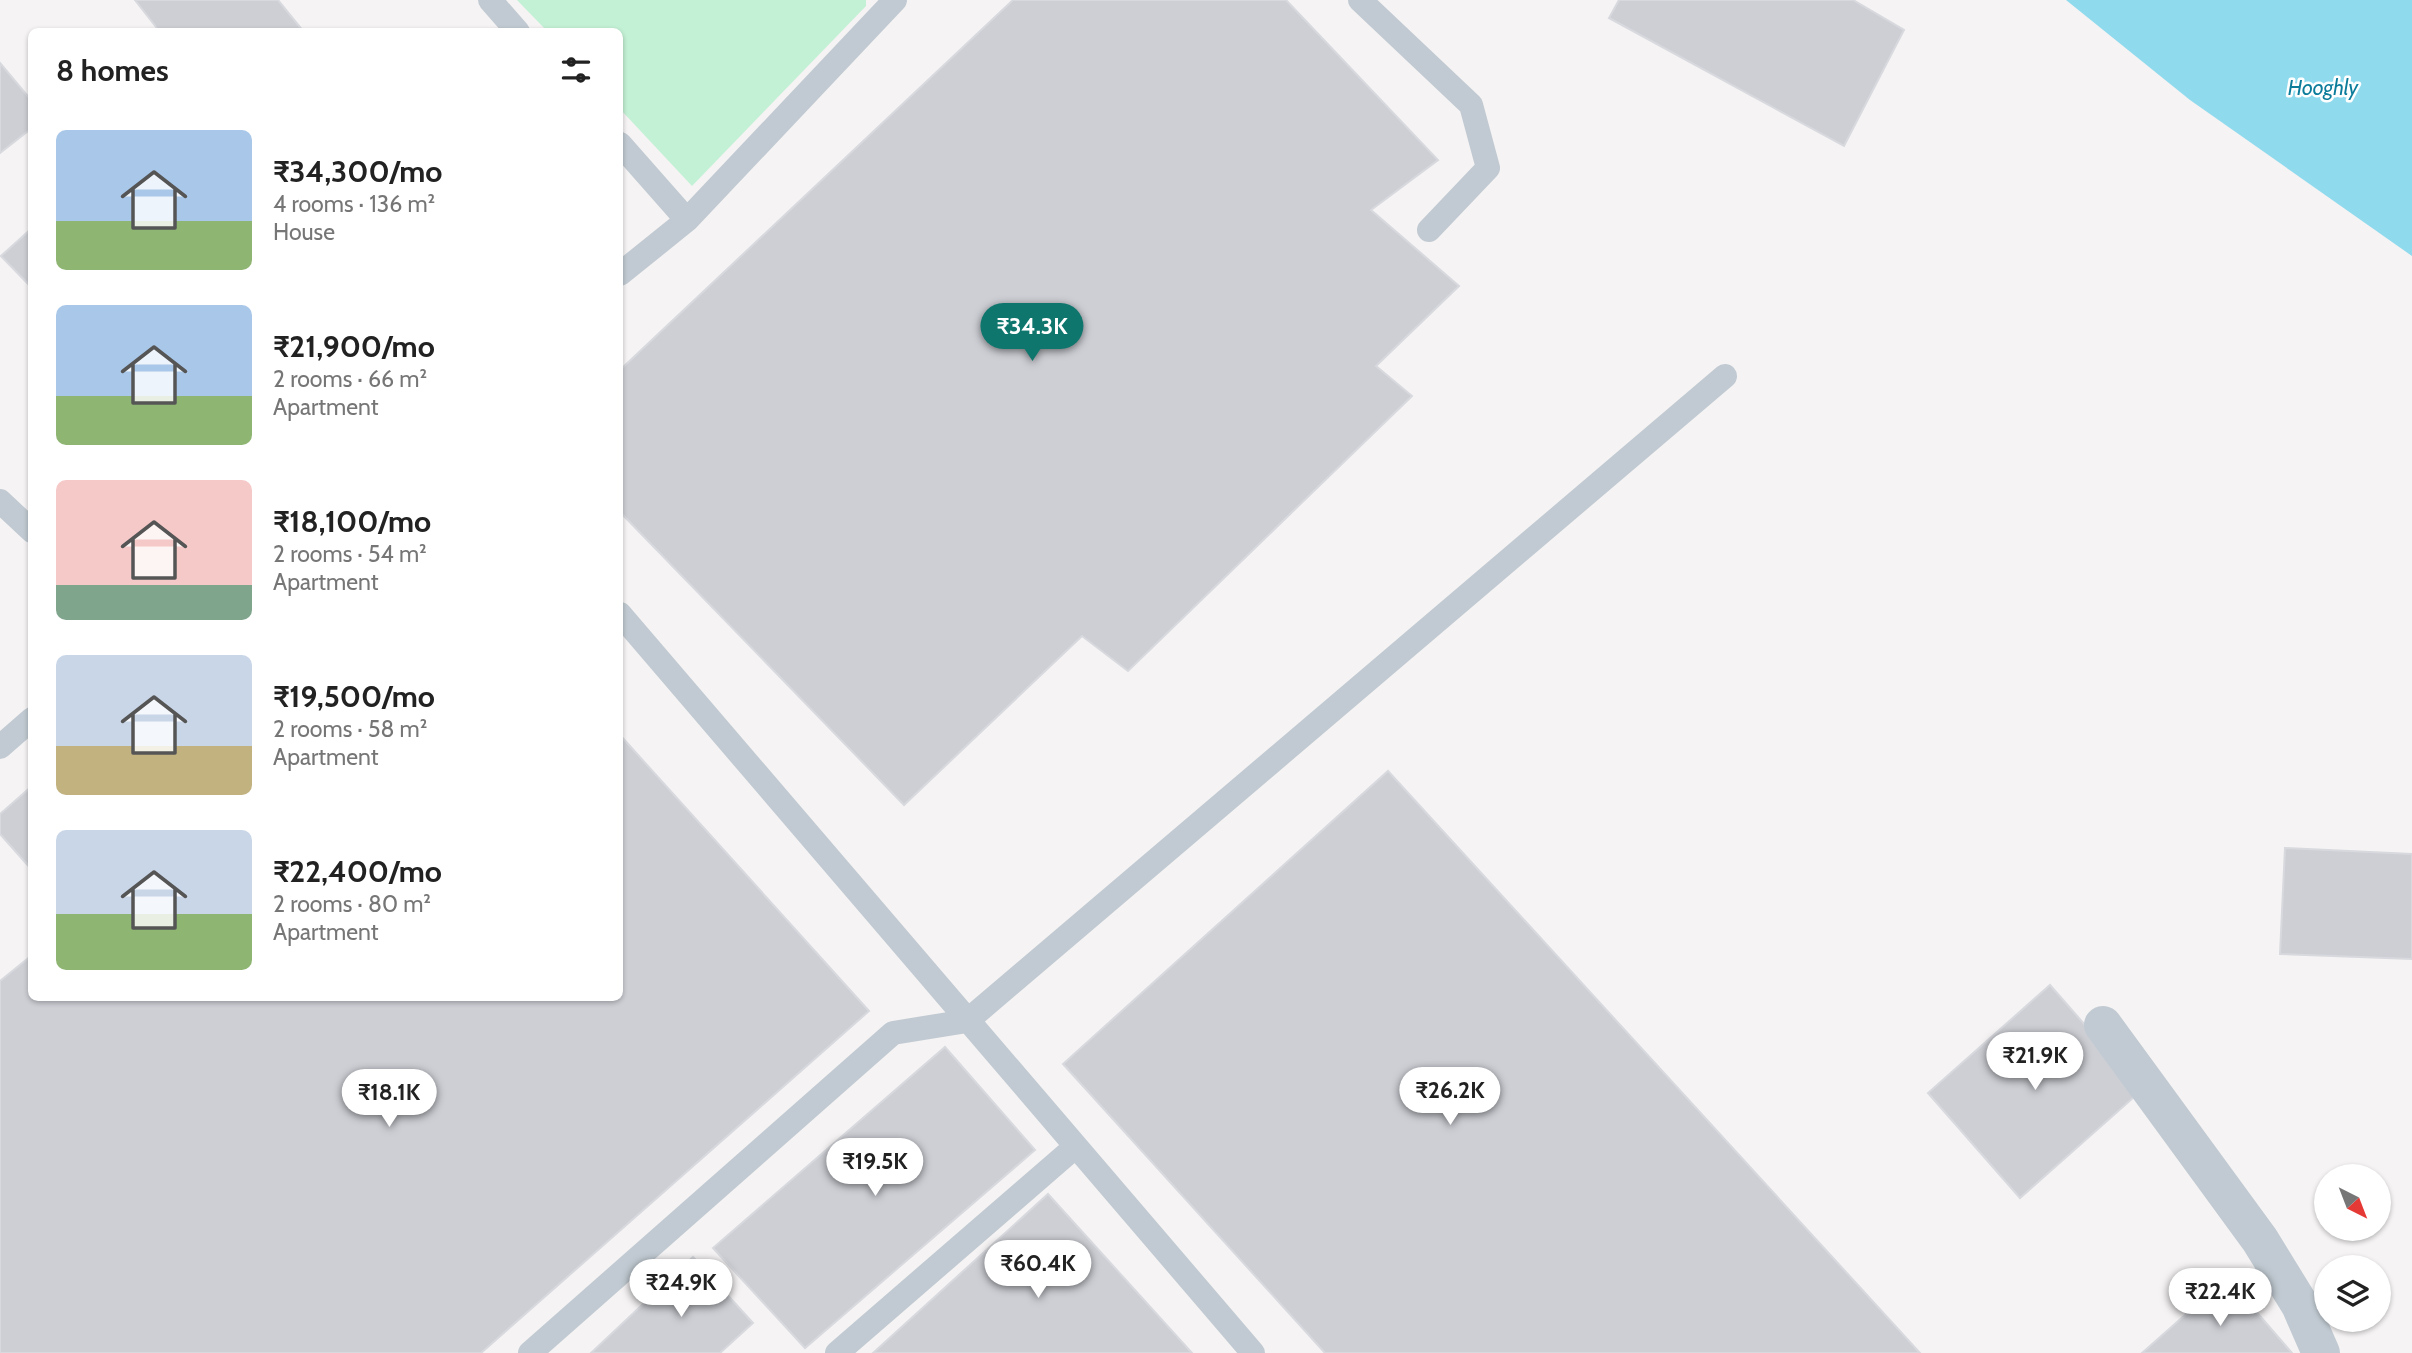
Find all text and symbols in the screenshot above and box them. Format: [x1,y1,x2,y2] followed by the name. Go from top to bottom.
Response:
[557,51,595,89] icon: filters
[56,52,169,89] text: 8 homes
[2288,75,2360,100] water label: Hooghly
[273,153,442,190] text: ₹34,300/mo
[112,158,196,242] icon: home
[273,190,435,218] text: 4 rooms · 136 m²
[273,218,335,246] text: House
[975,304,1089,363] pin: ₹34.3K
[996,312,1068,340] text: ₹34.3K
[273,328,435,365] text: ₹21,900/mo
[112,333,196,417] icon: home
[273,365,427,393] text: 2 rooms · 66 m²
[273,393,378,421] text: Apartment
[273,503,431,540] text: ₹18,100/mo
[112,508,196,592] icon: home
[273,540,427,568] text: 2 rooms · 54 m²
[273,568,378,596] text: Apartment
[273,678,435,715] text: ₹19,500/mo
[112,683,196,767] icon: home
[273,715,427,743] text: 2 rooms · 58 m²
[273,743,378,771] text: Apartment
[273,853,442,890] text: ₹22,400/mo
[112,858,196,942] icon: home
[273,890,431,918] text: 2 rooms · 80 m²
[273,918,378,946] text: Apartment
[1978,1032,2092,1092] pin: ₹21.9K
[2002,1041,2068,1069] text: ₹21.9K
[1393,1068,1507,1127] pin: ₹26.2K
[332,1070,446,1129] pin: ₹18.1K
[1415,1076,1485,1104] text: ₹26.2K
[358,1078,420,1106] text: ₹18.1K
[818,1138,932,1198] pin: ₹19.5K
[842,1147,908,1175] text: ₹19.5K
[2314,1164,2390,1241] north arrow
[2314,1164,2391,1332] map controls
[981,1240,1095,1300] pin: ₹60.4K
[1000,1249,1076,1277] text: ₹60.4K
[2314,1255,2391,1332] button: layers
[624,1260,738,1319] pin: ₹24.9K
[645,1268,717,1296] text: ₹24.9K
[2163,1268,2277,1328] pin: ₹22.4K
[2185,1277,2255,1305] text: ₹22.4K

